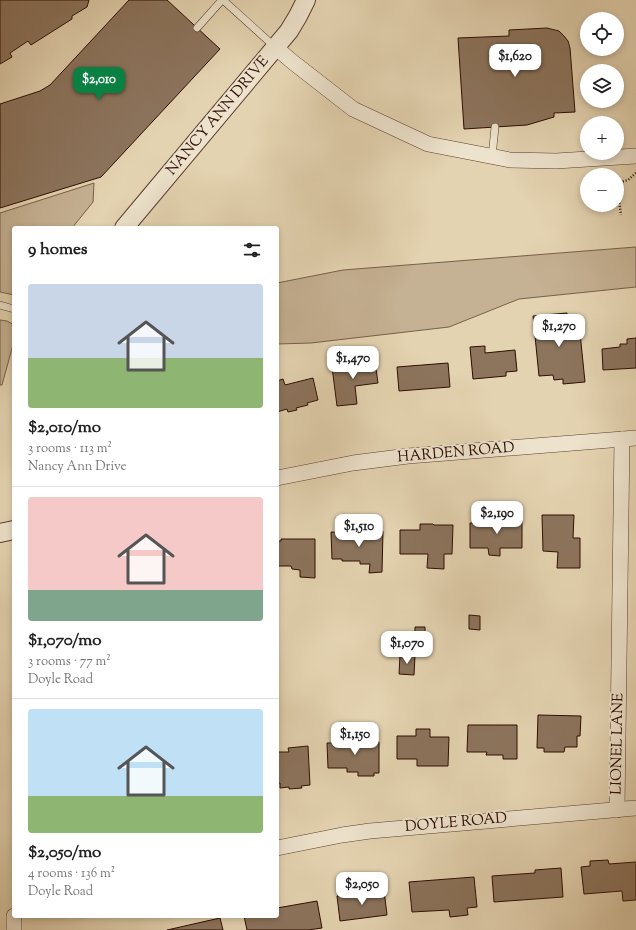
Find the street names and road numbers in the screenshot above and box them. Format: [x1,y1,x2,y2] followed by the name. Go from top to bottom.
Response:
[162,52,274,180] street label: NANCY ANN DRIVE
[397,437,515,469] street label: HARDEN ROAD
[607,693,629,795] street label: LIONEL LANE
[404,808,508,838] street label: DOYLE ROAD

